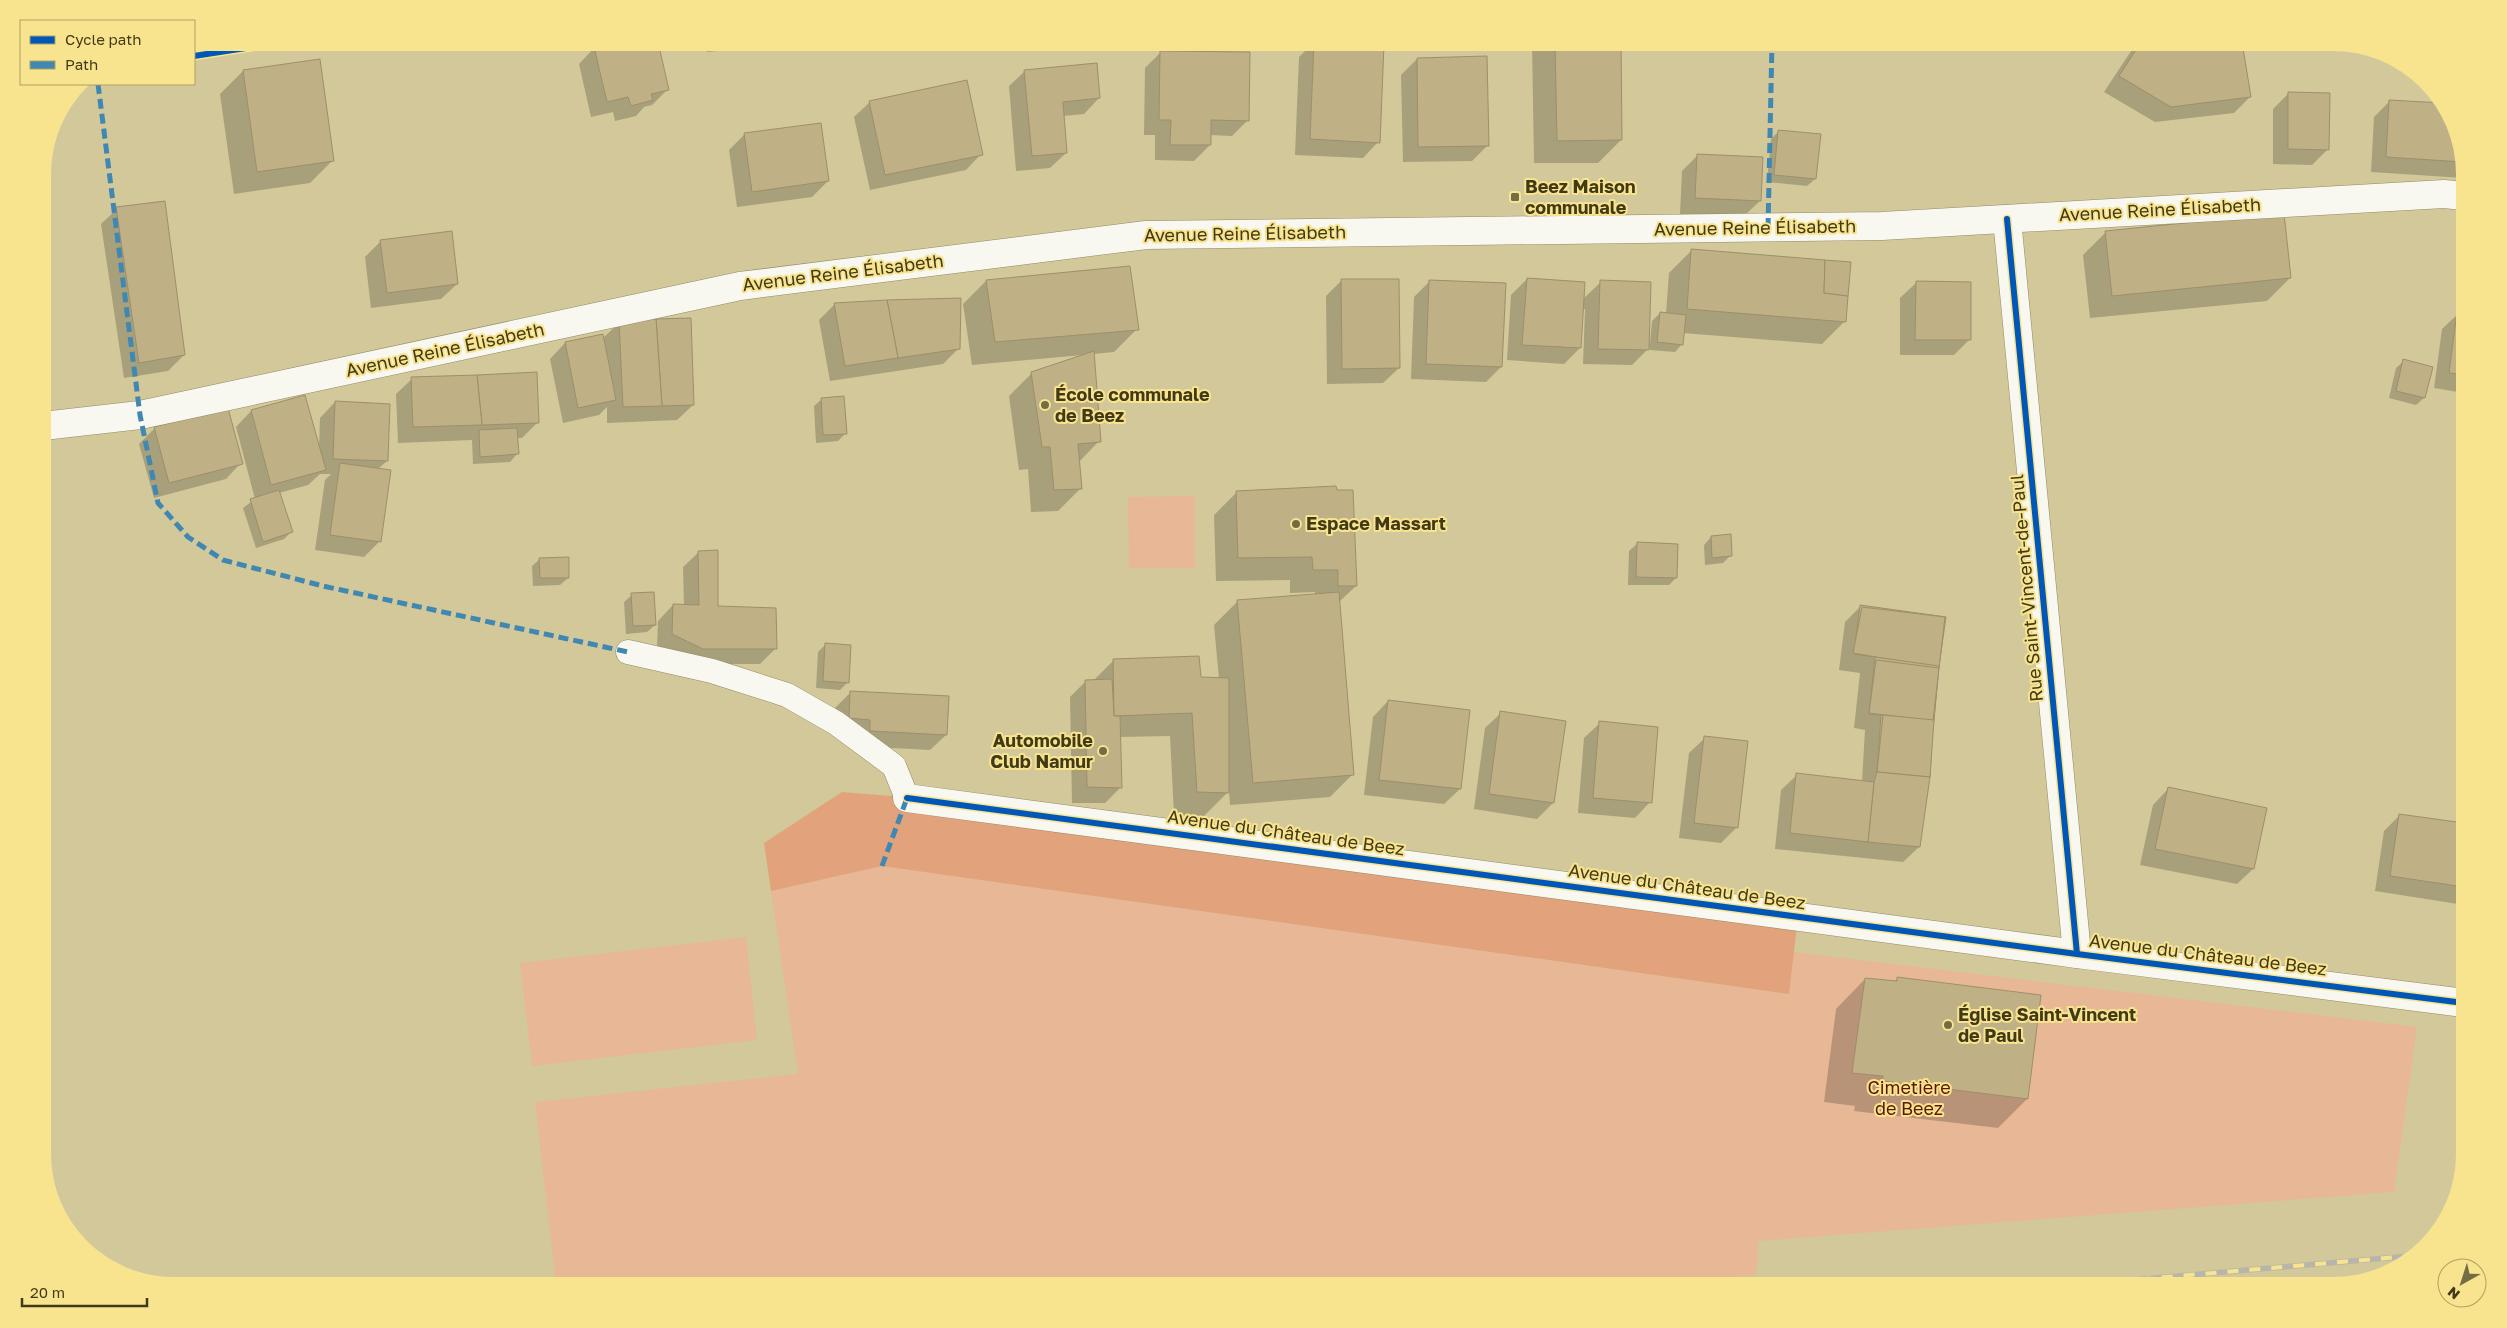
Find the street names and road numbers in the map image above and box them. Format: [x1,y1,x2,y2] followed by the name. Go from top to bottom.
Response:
[2058,193,2262,225] street label: Avenue Reine Élisabeth
[1654,214,1856,240] street label: Avenue Reine Élisabeth
[1144,220,1346,246] street label: Avenue Reine Élisabeth
[741,249,945,295] street label: Avenue Reine Élisabeth
[343,317,546,381] street label: Avenue Reine Élisabeth
[2005,473,2047,703] street label: Rue Saint-Vincent-de-Paul
[1166,804,1406,860] street label: Avenue du Château de Beez
[1567,858,1807,914] street label: Avenue du Château de Beez
[2088,929,2328,979] street label: Avenue du Château de Beez

